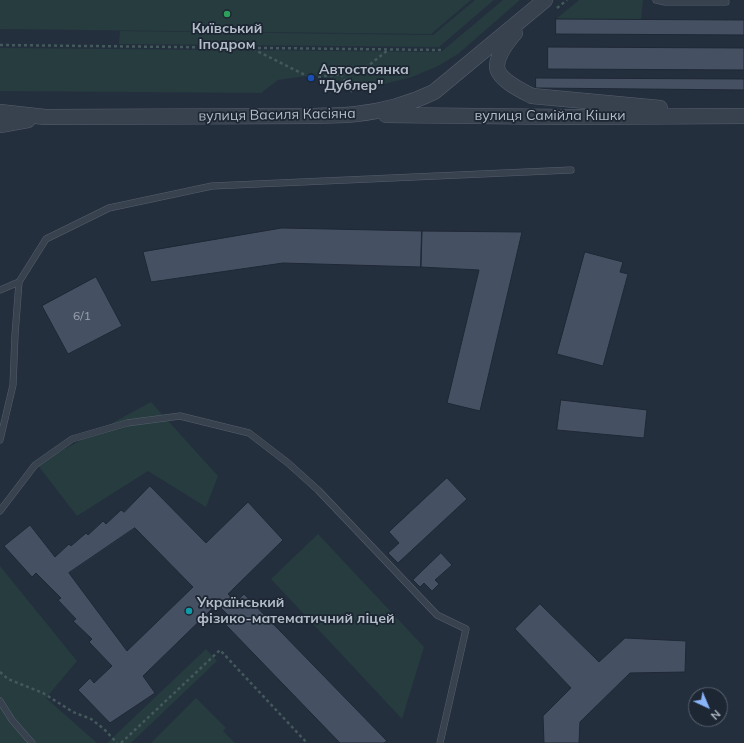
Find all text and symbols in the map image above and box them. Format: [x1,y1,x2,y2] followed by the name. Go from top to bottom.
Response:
[222,9,232,19] marker: Київський Іподром
[192,21,262,54] place label: Київський Іподром
[319,62,409,94] place label: Автостоянка "Дублер"
[306,73,316,83] marker: Автостоянка "Дублер"
[198,105,356,125] street label: вулиця Василя Касіяна
[475,108,625,124] street label: вулиця Самійла Кішки
[73,309,91,323] house number: 6/1
[197,595,395,628] place label: Український фізико-математичний ліцей
[184,606,194,616] marker: Український фізико-математичний ліцей
[688,687,728,727] north arrow
[708,707,723,723] text: N

